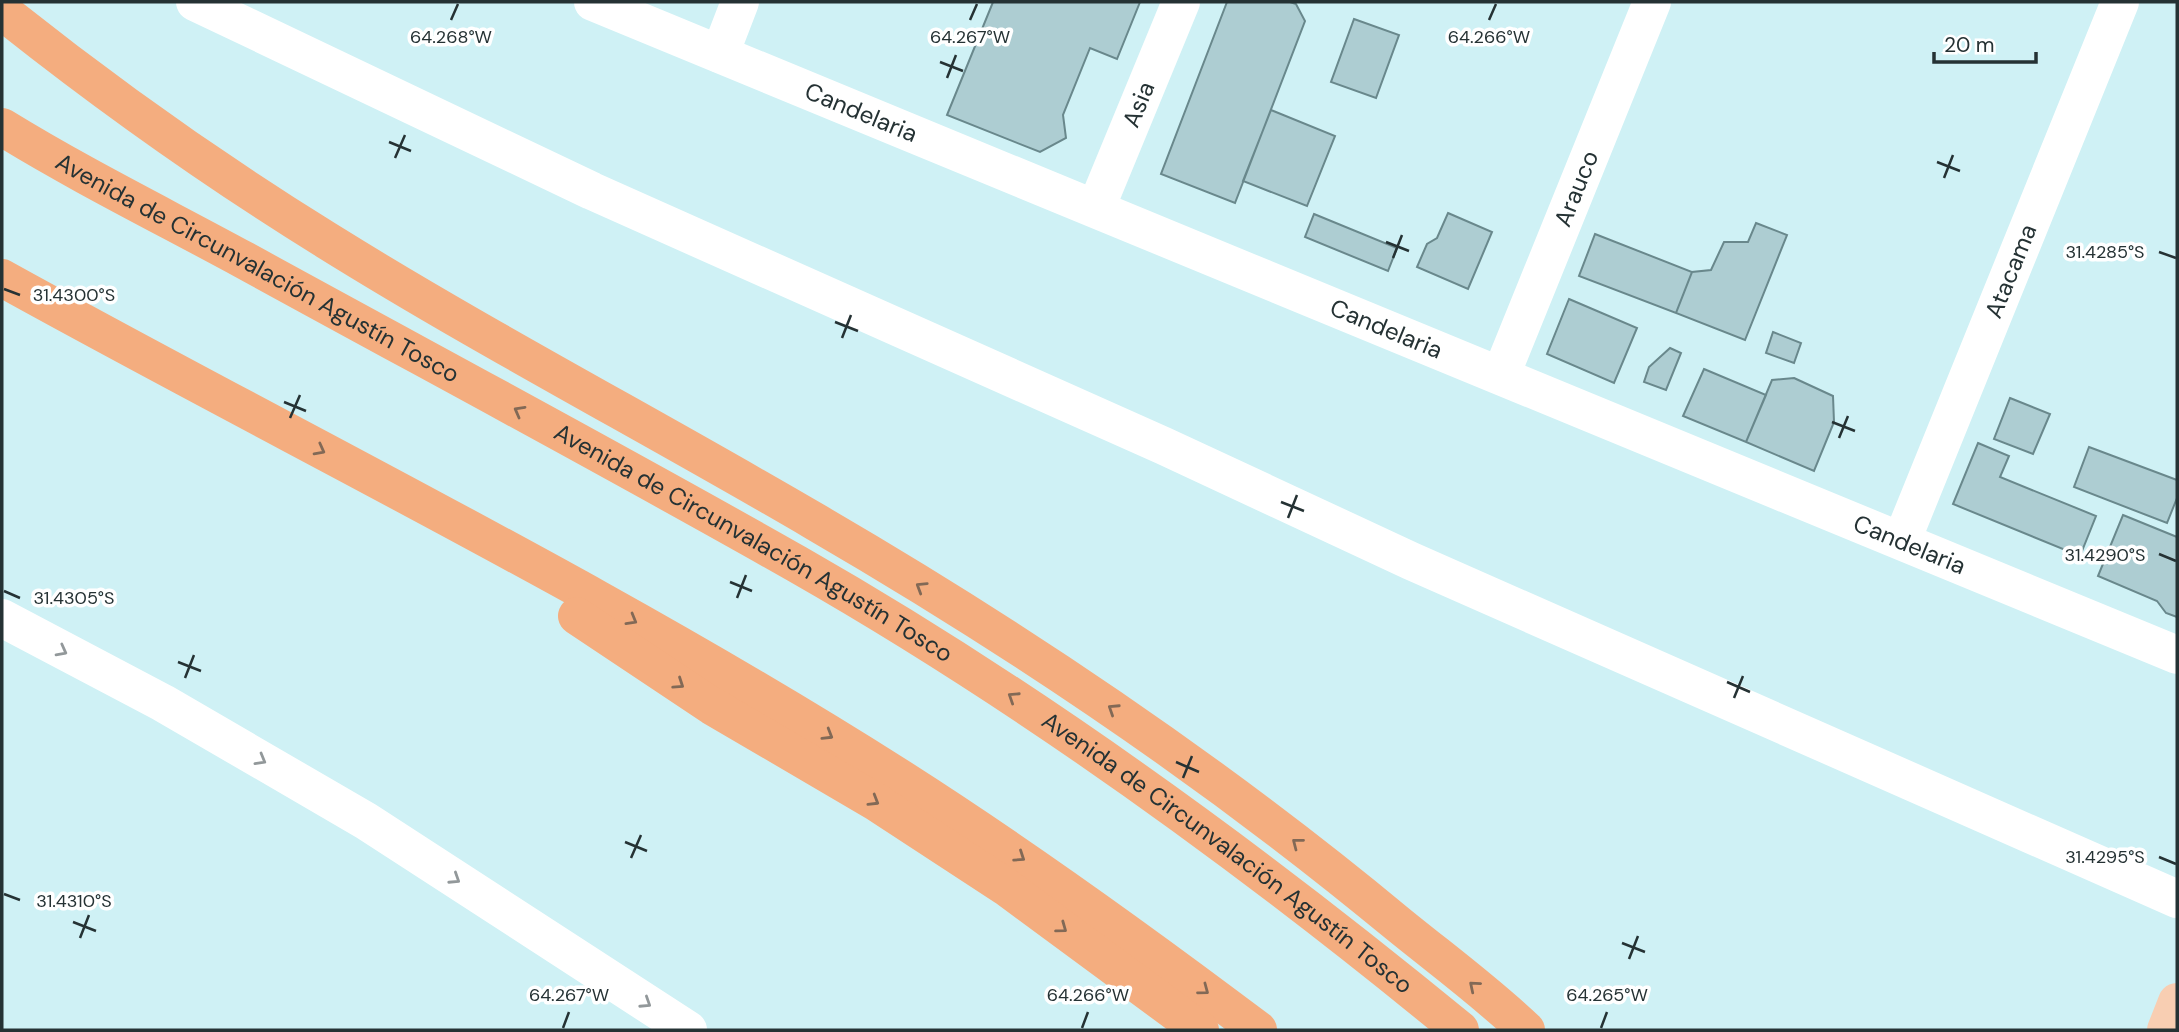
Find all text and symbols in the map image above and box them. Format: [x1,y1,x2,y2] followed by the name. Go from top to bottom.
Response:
[1934,21,2036,65] scale bar
[410,25,492,49] text: 64.268°W
[930,25,1010,49] text: 64.267°W
[1448,25,1530,49] text: 64.266°W
[1944,31,1995,59] text: 20 m
[800,75,922,149] street label: Candelaria
[1115,77,1162,132] street label: Asia
[50,146,465,390] street label: Avenida de Circunvalación Agustín Tosco
[1547,146,1605,231] street label: Arauco
[1978,219,2043,323] street label: Atacama
[2065,240,2145,264] text: 31.4285°S
[33,283,115,307] text: 31.4300°S
[1326,292,1447,366] street label: Candelaria
[514,406,526,419] one-way arrow
[549,416,959,669] street label: Avenida de Circunvalación Agustín Tosco
[313,442,325,456] one-way arrow
[1849,507,1971,581] street label: Candelaria
[2065,543,2145,567] text: 31.4290°S
[916,582,929,595] one-way arrow
[34,586,114,610] text: 31.4305°S
[624,612,637,625] one-way arrow
[55,642,67,656] one-way arrow
[671,676,684,688] one-way arrow
[1007,692,1020,705] one-way arrow
[1108,704,1121,717] one-way arrow
[1036,705,1419,1000] street label: Avenida de Circunvalación Agustín Tosco
[821,726,834,739] one-way arrow
[254,752,266,765] one-way arrow
[866,792,879,805] one-way arrow
[1293,838,1305,851] one-way arrow
[2065,845,2145,869] text: 31.4295°S
[1012,849,1025,861] one-way arrow
[447,871,460,883] one-way arrow
[36,889,112,913] text: 31.4310°S
[1054,920,1067,932] one-way arrow
[1197,981,1209,994] one-way arrow
[1469,982,1482,994] one-way arrow
[529,983,609,1007] text: 64.267°W
[1047,983,1129,1007] text: 64.266°W
[1566,983,1648,1007] text: 64.265°W
[638,995,651,1008] one-way arrow

